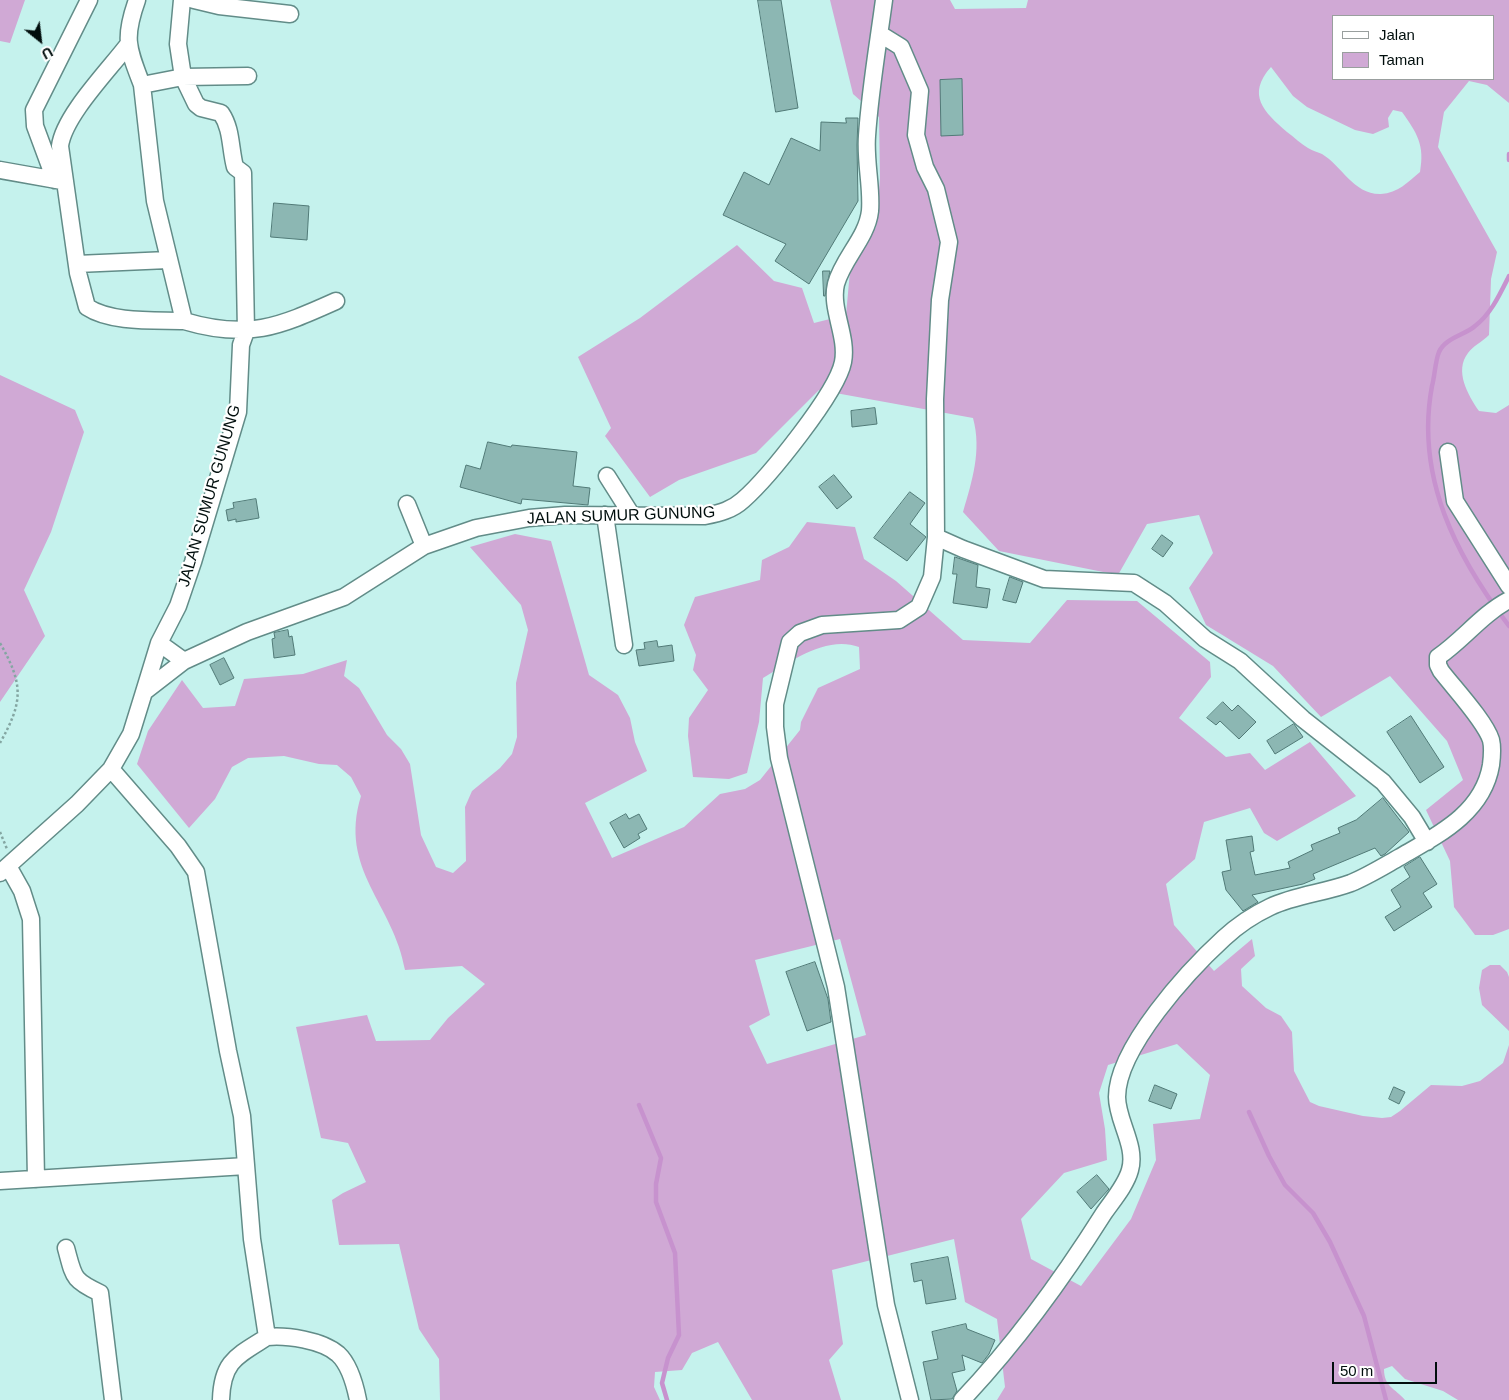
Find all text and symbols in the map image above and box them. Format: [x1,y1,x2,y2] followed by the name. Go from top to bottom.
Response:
[15,15,65,65] north arrow
[1332,15,1494,80] legend
[1379,26,1415,43] text: Jalan
[39,44,56,63] text: U
[1379,51,1424,68] text: Taman
[175,403,245,589] street label: JALAN SUMUR GUNUNG
[526,503,716,529] street label: JALAN SUMUR GUNUNG
[1334,1352,1439,1384] scale bar
[1340,1362,1373,1379] text: 50 m

